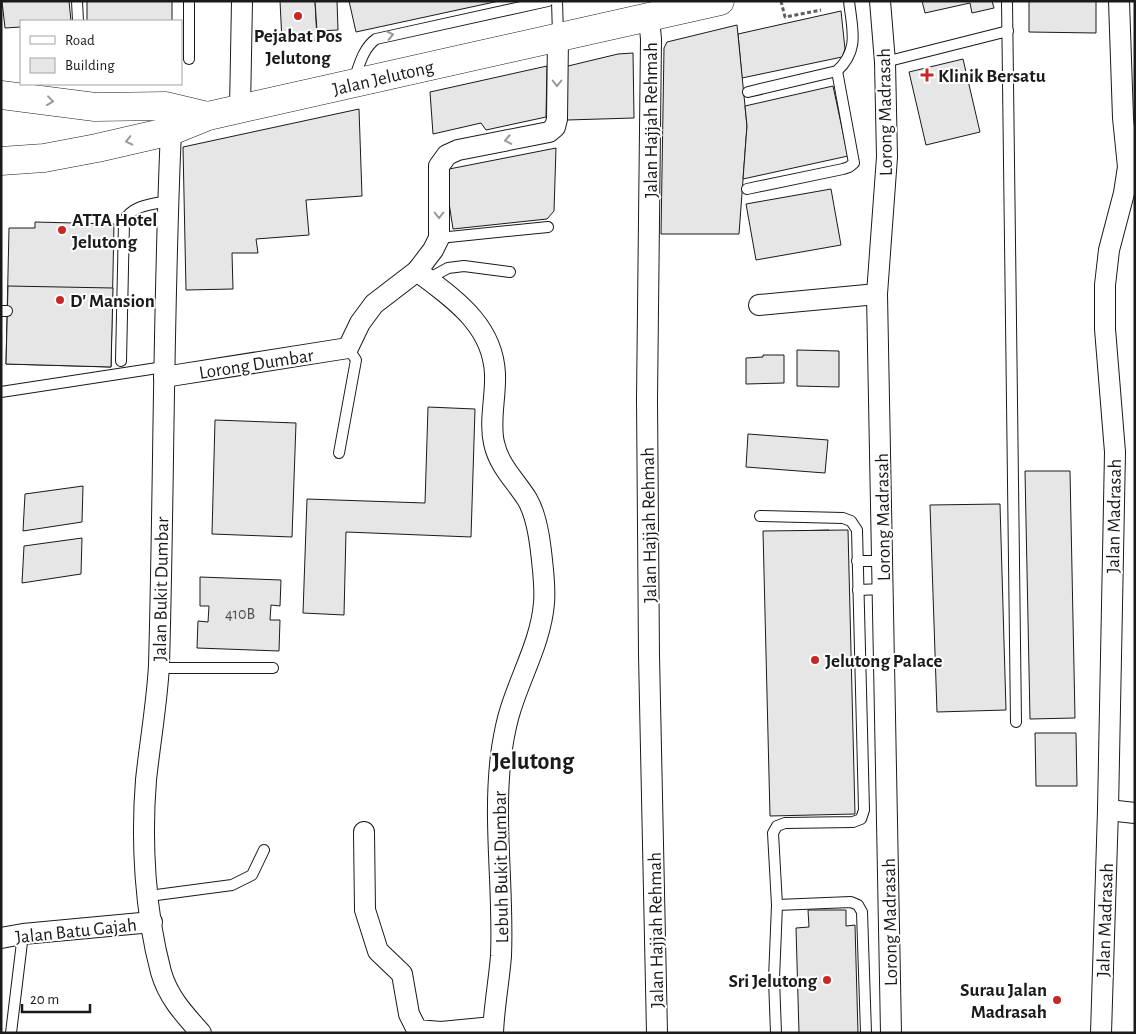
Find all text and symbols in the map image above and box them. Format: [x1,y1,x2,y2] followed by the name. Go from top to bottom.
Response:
[292,10,304,22] marker: Pejabat Pos Jelutong
[20,20,182,85] legend
[254,27,342,68] place label: Pejabat Pos Jelutong
[386,30,395,41] one-way arrow
[65,33,95,48] text: Road
[642,42,661,198] street label: Jalan Hajjah Rehmah
[875,48,896,176] street label: Lorong Madrasah
[331,57,436,99] street label: Jalan Jelutong
[65,58,115,73] text: Building
[938,67,1046,86] place label: Klinik Bersatu
[920,68,934,82] marker: Klinik Bersatu
[552,79,562,87] one-way arrow
[46,95,54,106] one-way arrow
[504,134,513,145] one-way arrow
[124,135,133,146] one-way arrow
[72,211,157,252] place label: ATTA Hotel Jelutong
[434,211,444,219] one-way arrow
[56,224,68,236] marker: ATTA Hotel Jelutong
[70,292,155,311] place label: D' Mansion
[54,294,66,306] marker: D' Mansion
[198,346,315,383] street label: Lorong Dumbar
[639,447,660,603] street label: Jalan Hajjah Rehmah
[873,453,894,581] street label: Lorong Madrasah
[1104,459,1125,573] street label: Jalan Madrasah
[151,517,172,661] street label: Jalan Bukit Dumbar
[225,606,255,622] house number: 410B
[825,652,942,671] place label: Jelutong Palace
[809,654,821,666] marker: Jelutong Palace
[492,750,575,774] district label: Jelutong
[491,790,512,943] street label: Lebuh Bukit Dumbar
[646,852,667,1008] street label: Jalan Hajjah Rehmah
[880,858,901,986] street label: Lorong Madrasah
[1094,863,1117,978] street label: Jalan Madrasah
[14,916,138,947] street label: Jalan Batu Gajah
[728,972,817,991] place label: Sri Jelutong
[821,974,833,986] marker: Sri Jelutong
[960,981,1047,1022] place label: Surau Jalan Madrasah
[22,982,90,1014] scale bar
[30,992,59,1007] text: 20 m
[1051,994,1063,1006] marker: Surau Jalan Madrasah

